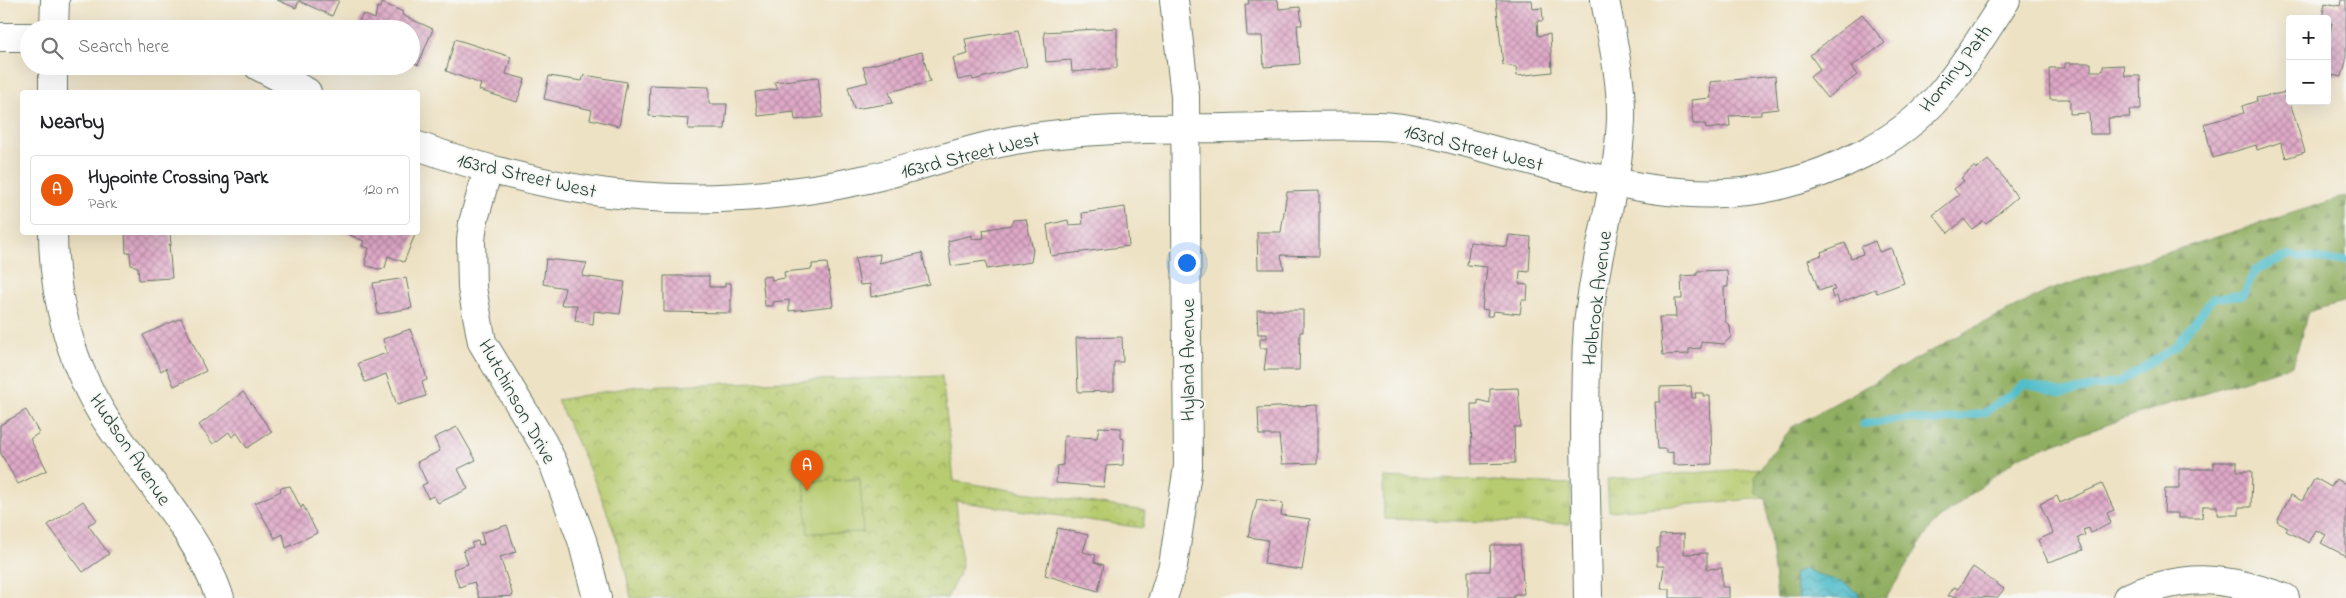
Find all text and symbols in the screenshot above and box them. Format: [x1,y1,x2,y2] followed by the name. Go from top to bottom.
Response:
[2286,15,2331,105] map controls
[2286,15,2331,60] button: +
[1913,19,2001,120] street label: Hominy Path
[20,20,420,75] search box
[38,34,66,62] icon: search
[78,34,169,61] text: Search here
[2286,60,2331,105] button: −
[40,108,104,138] text: Nearby
[1401,118,1546,181] street label: 163rd Street West
[898,125,1044,188] street label: 163rd Street West
[454,147,599,208] street label: 163rd Street West
[88,165,268,192] text: Hypointe Crossing Park
[52,178,62,202] text: A
[363,178,399,202] text: 120 m
[88,192,117,216] text: Park
[1576,229,1621,367] street label: Holbrook Avenue
[1174,250,1200,276] your location
[1175,299,1204,421] street label: Hyland Avenue
[469,334,562,470] street label: Hutchinson Drive
[81,389,177,512] street label: Hudson Avenue
[791,450,823,491] pin: A

